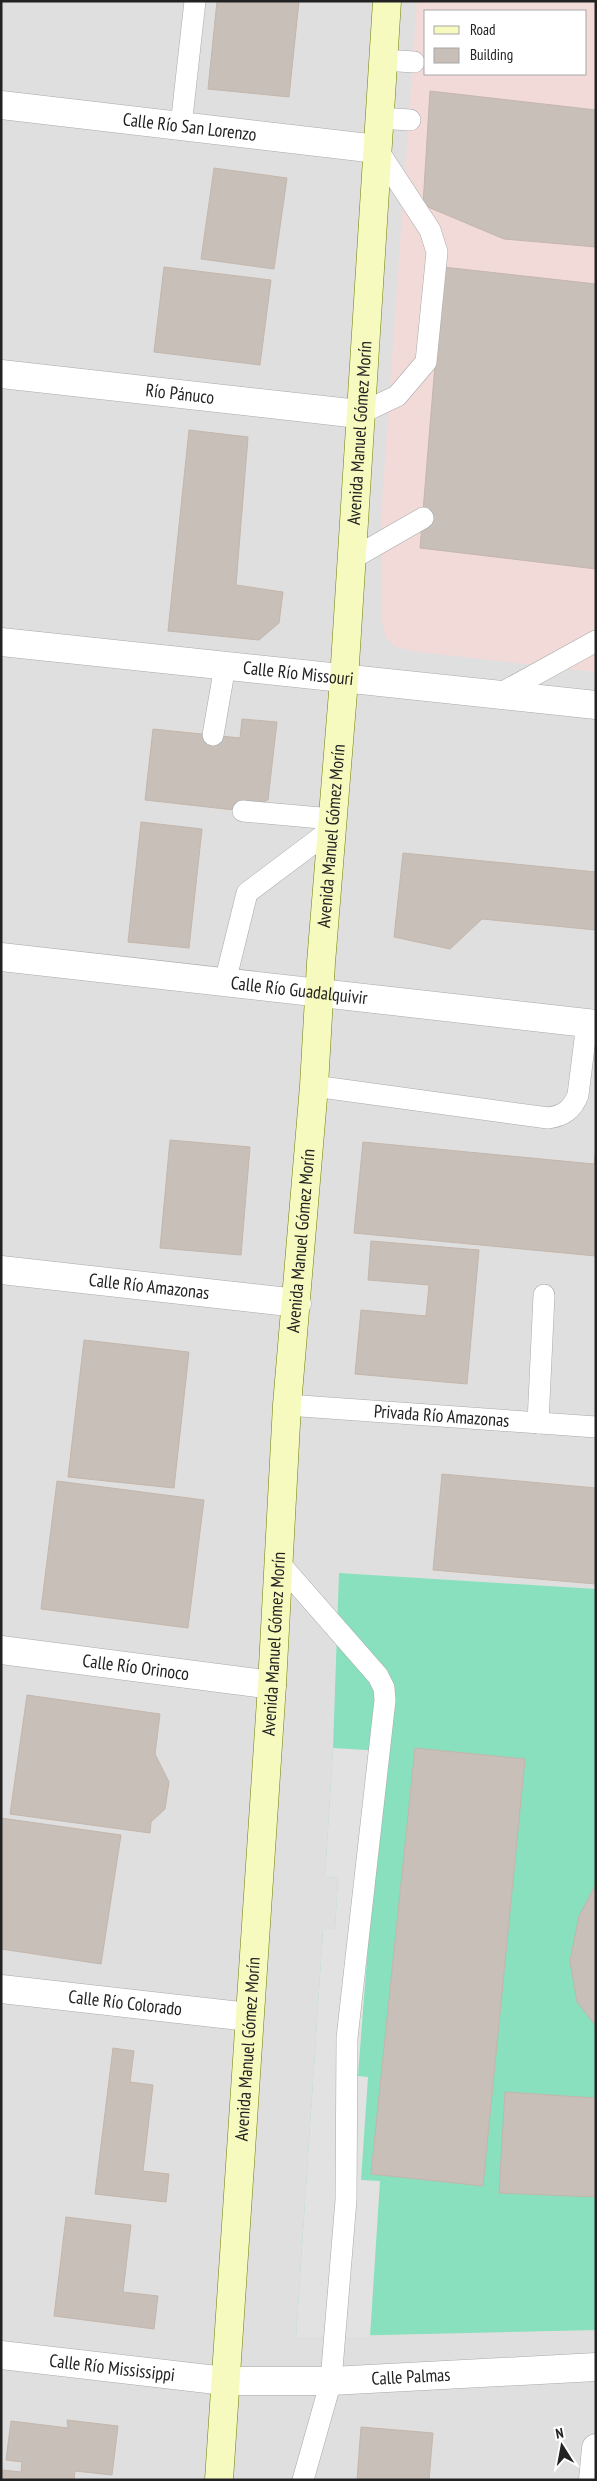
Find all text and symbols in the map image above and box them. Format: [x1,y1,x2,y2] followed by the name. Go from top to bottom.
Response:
[424,10,587,75] legend
[470,20,496,39] text: Road
[470,45,513,64] text: Building
[122,107,258,146] street label: Calle Río San Lorenzo
[342,340,376,526] street label: Avenida Manuel Gómez Morín
[144,378,216,409] street label: Río Pánuco
[242,656,355,690] street label: Calle Río Missouri
[312,743,350,929] street label: Avenida Manuel Gómez Morín
[230,971,369,1009] street label: Calle Río Guadalquivir
[281,1148,320,1334] street label: Avenida Manuel Gómez Morín
[88,1268,211,1304] street label: Calle Río Amazonas
[373,1399,510,1432] street label: Privada Río Amazonas
[257,1551,290,1737] street label: Avenida Manuel Gómez Morín
[81,1649,191,1685] street label: Calle Río Orinoco
[230,1956,265,2142] street label: Avenida Manuel Gómez Morín
[67,1985,184,2020] street label: Calle Río Colorado
[48,2349,176,2386] street label: Calle Río Mississippi
[371,2363,451,2390] street label: Calle Palmas
[537,2421,587,2471] north arrow
[554,2424,565,2443] text: N

